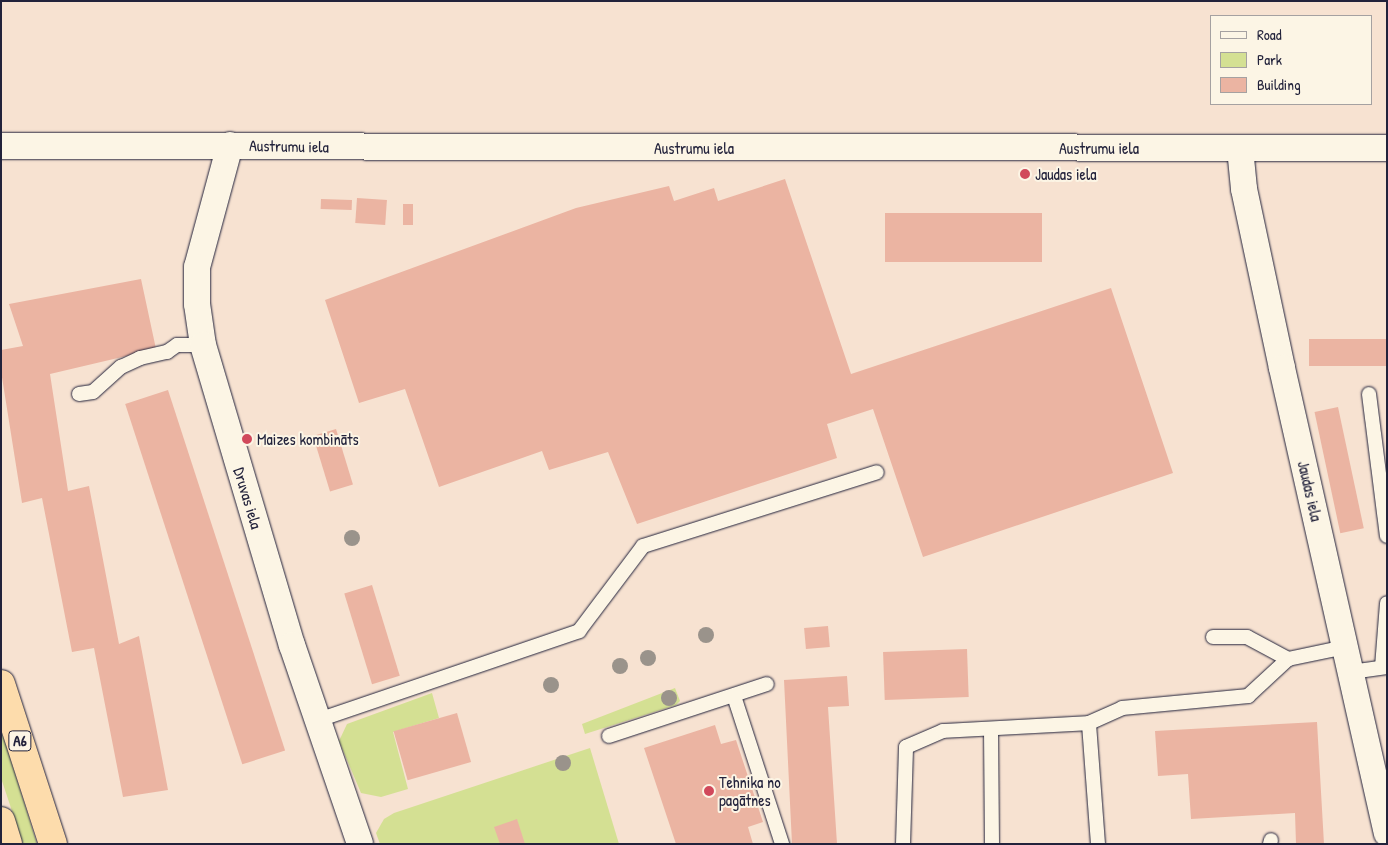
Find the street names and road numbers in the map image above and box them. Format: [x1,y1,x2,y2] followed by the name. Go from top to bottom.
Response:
[249,136,329,156] street label: Austrumu iela
[654,138,734,158] street label: Austrumu iela
[1059,138,1139,158] street label: Austrumu iela
[1294,459,1326,523] street label: Jaudas iela
[230,465,266,531] street label: Druvas iela
[8,728,32,754] road number: A6

